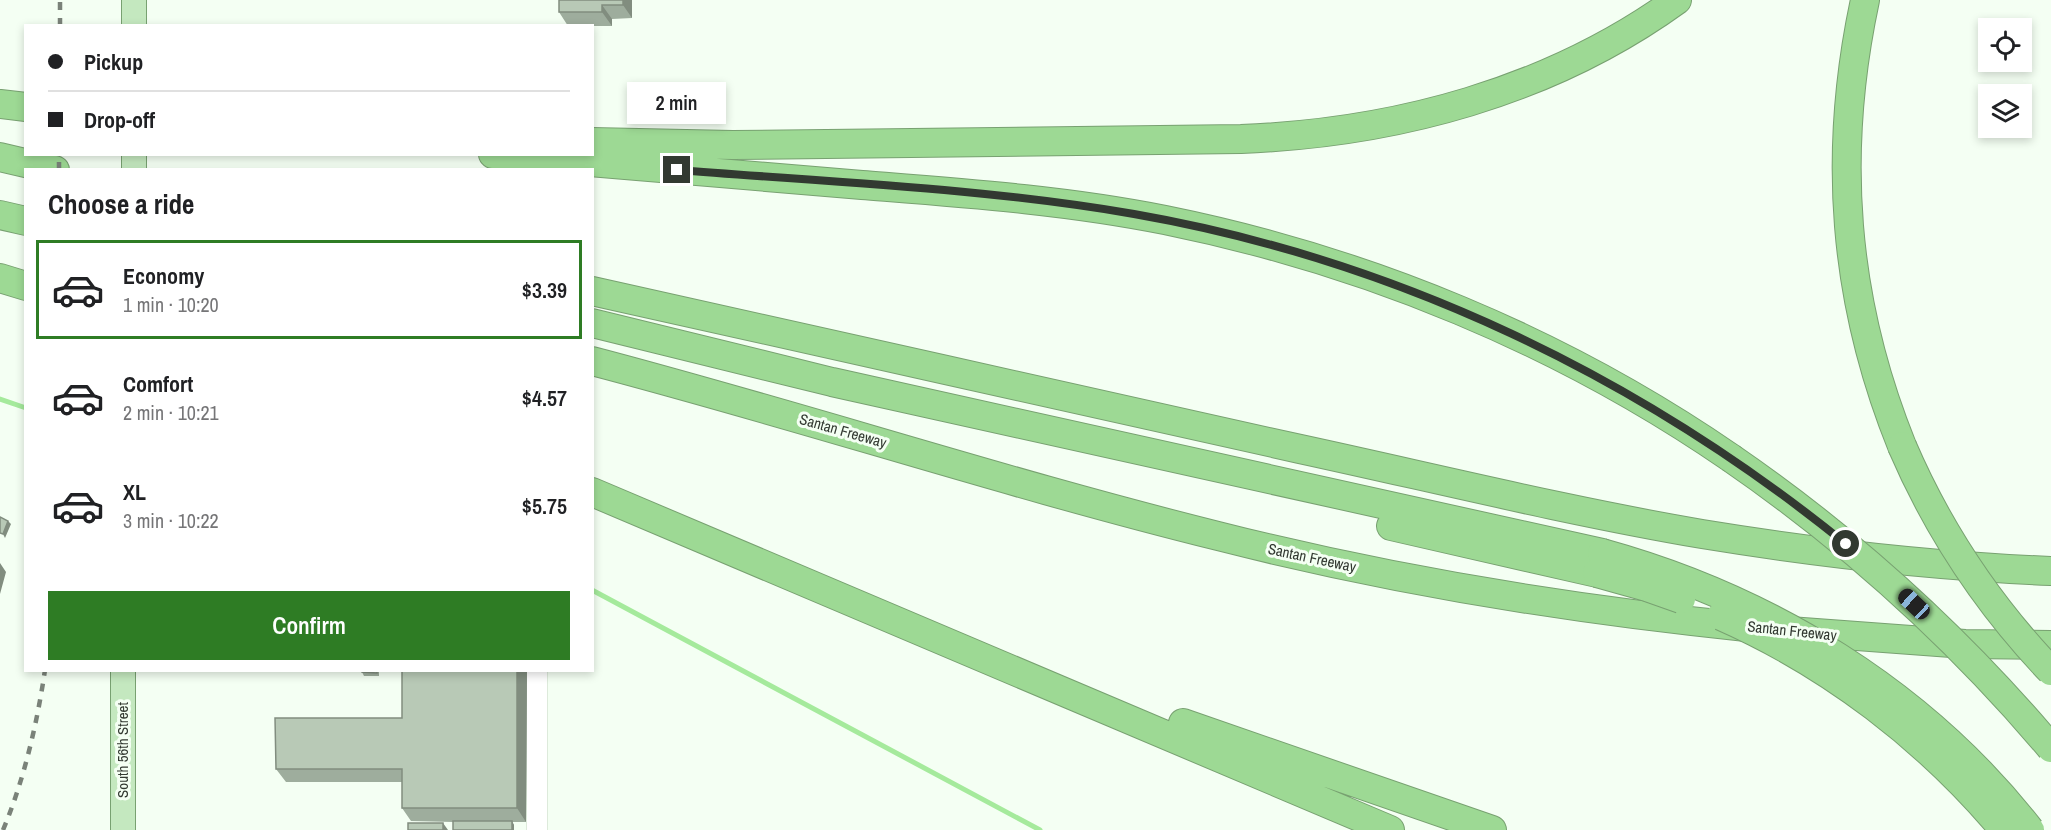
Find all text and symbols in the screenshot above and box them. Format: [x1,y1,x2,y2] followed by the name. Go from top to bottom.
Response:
[1978,18,2032,138] map controls
[1978,18,2032,72] button: locate
[84,47,143,77] text: Pickup
[628,83,726,125] callout: 2 min
[1978,84,2032,138] button: layers
[655,89,698,116] text: 2 min
[84,105,155,135] text: Drop-off
[663,156,690,183] route end
[48,186,194,222] text: Choose a ride
[123,261,204,291] text: Economy
[51,263,105,317] icon: car
[522,275,567,305] text: $3.39
[123,291,219,318] text: 1 min · 10:20
[123,369,193,399] text: Comfort
[51,371,105,425] icon: car
[522,383,567,413] text: $4.57
[123,399,219,426] text: 2 min · 10:21
[797,408,890,453] street label: Santan Freeway
[123,477,146,507] text: XL
[51,479,105,533] icon: car
[522,491,567,521] text: $5.75
[123,507,219,534] text: 3 min · 10:22
[1832,530,1859,557] route start
[1266,538,1359,577] street label: Santan Freeway
[1895,585,1933,623] car
[48,591,570,660] button: Confirm
[1746,615,1839,646] street label: Santan Freeway
[112,702,133,798] street label: South 56th Street

